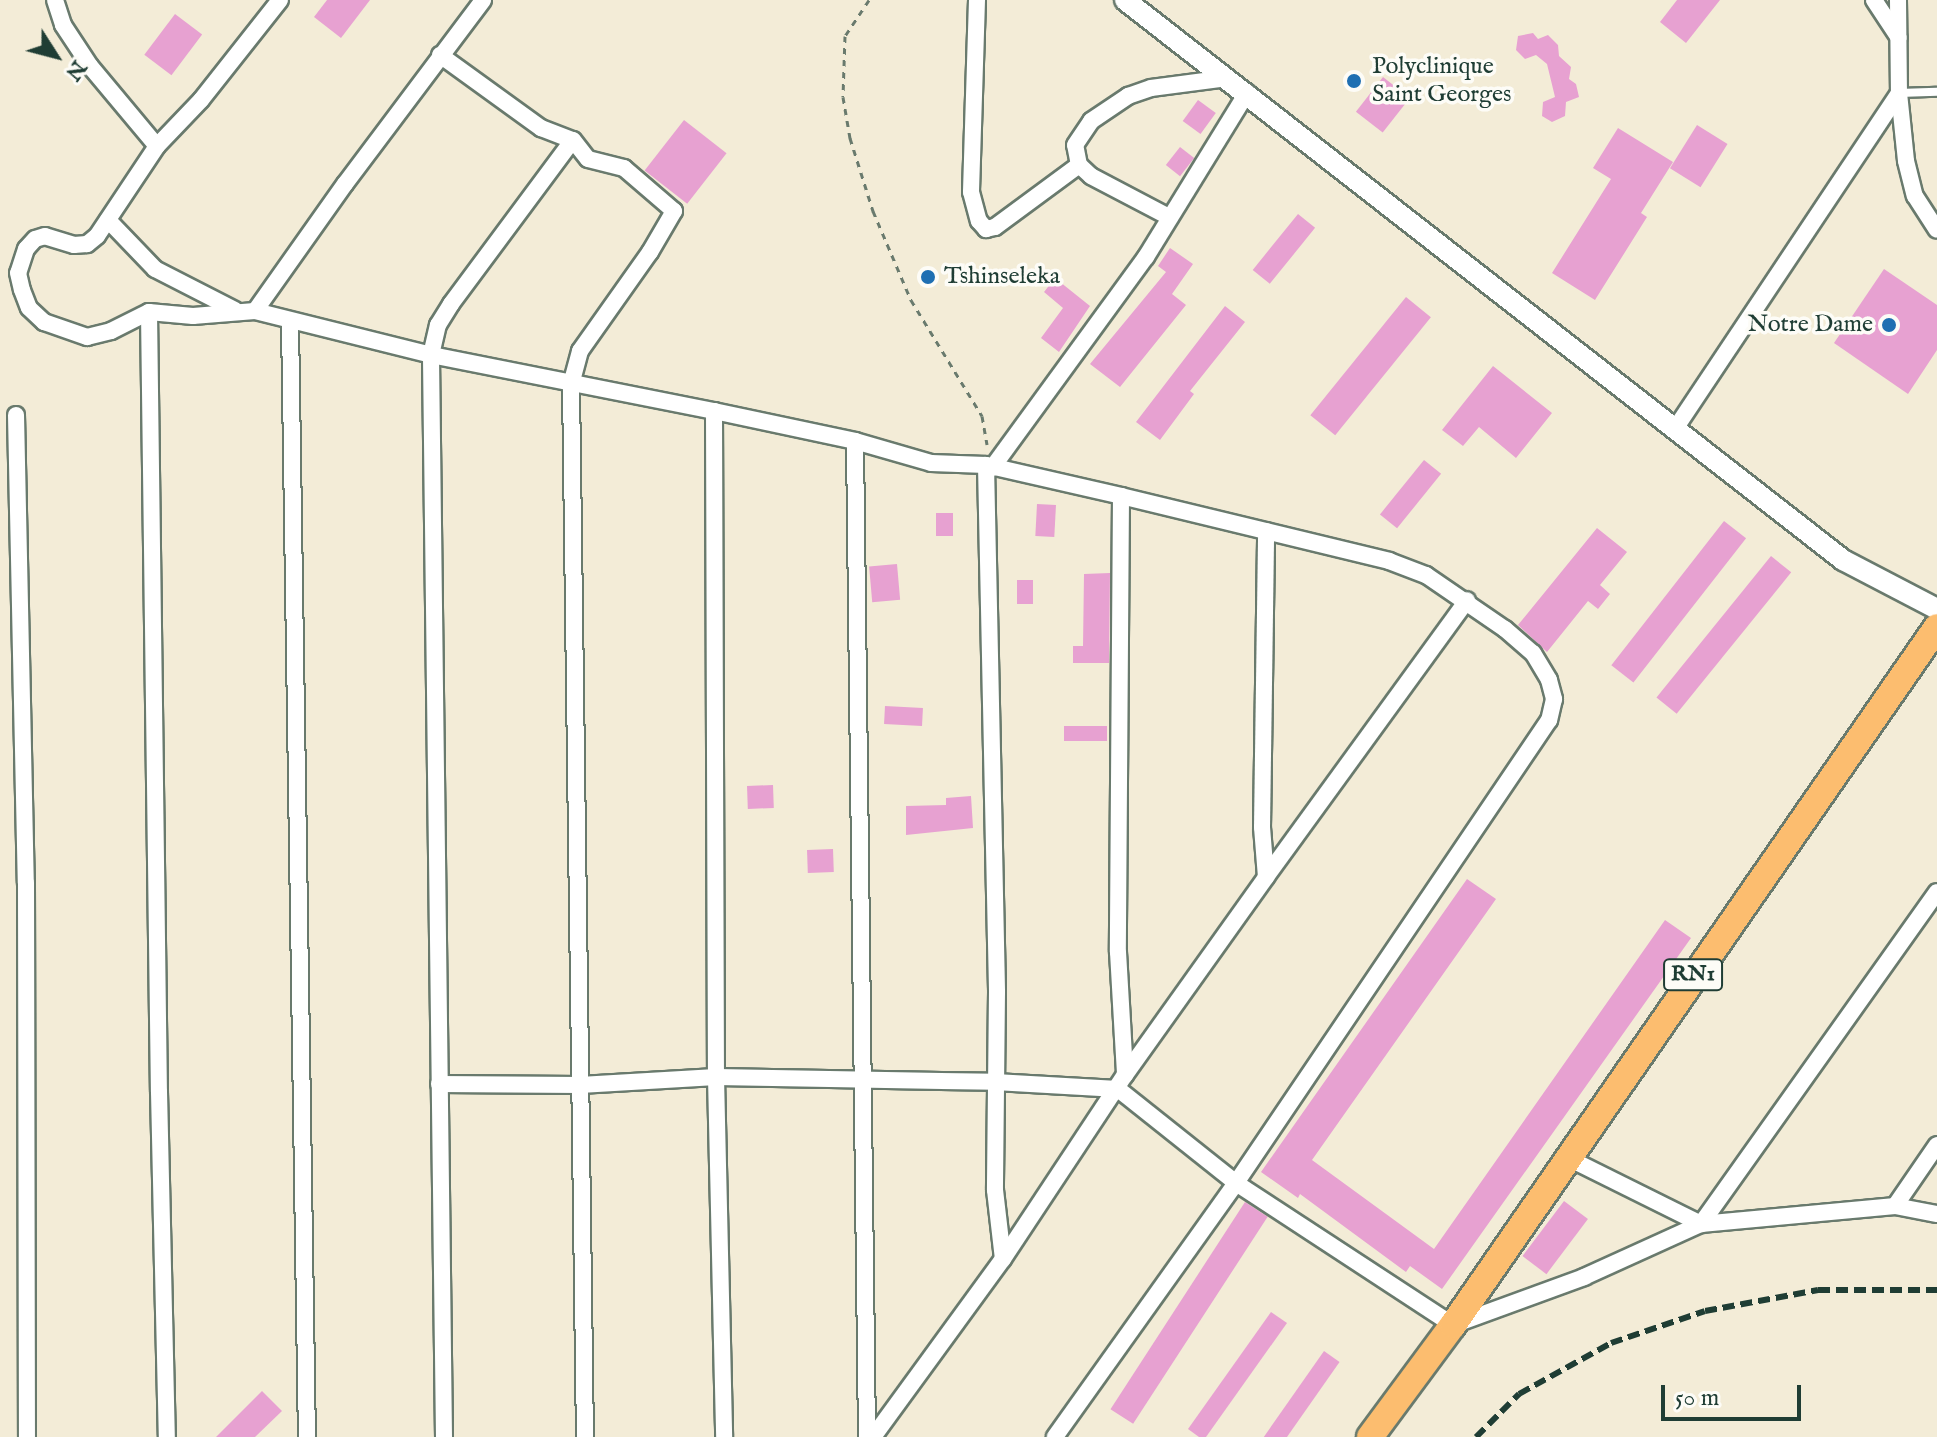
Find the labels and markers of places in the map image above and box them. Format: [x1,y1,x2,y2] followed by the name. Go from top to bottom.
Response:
[1372,53,1512,109] place label: Polyclinique Saint Georges
[1343,70,1365,92] marker: Polyclinique Saint Georges
[944,263,1060,291] place label: Tshinseleka
[919,268,937,286] marker: Tshinseleka
[1748,311,1873,339] place label: Notre Dame
[1880,316,1898,334] marker: Notre Dame

